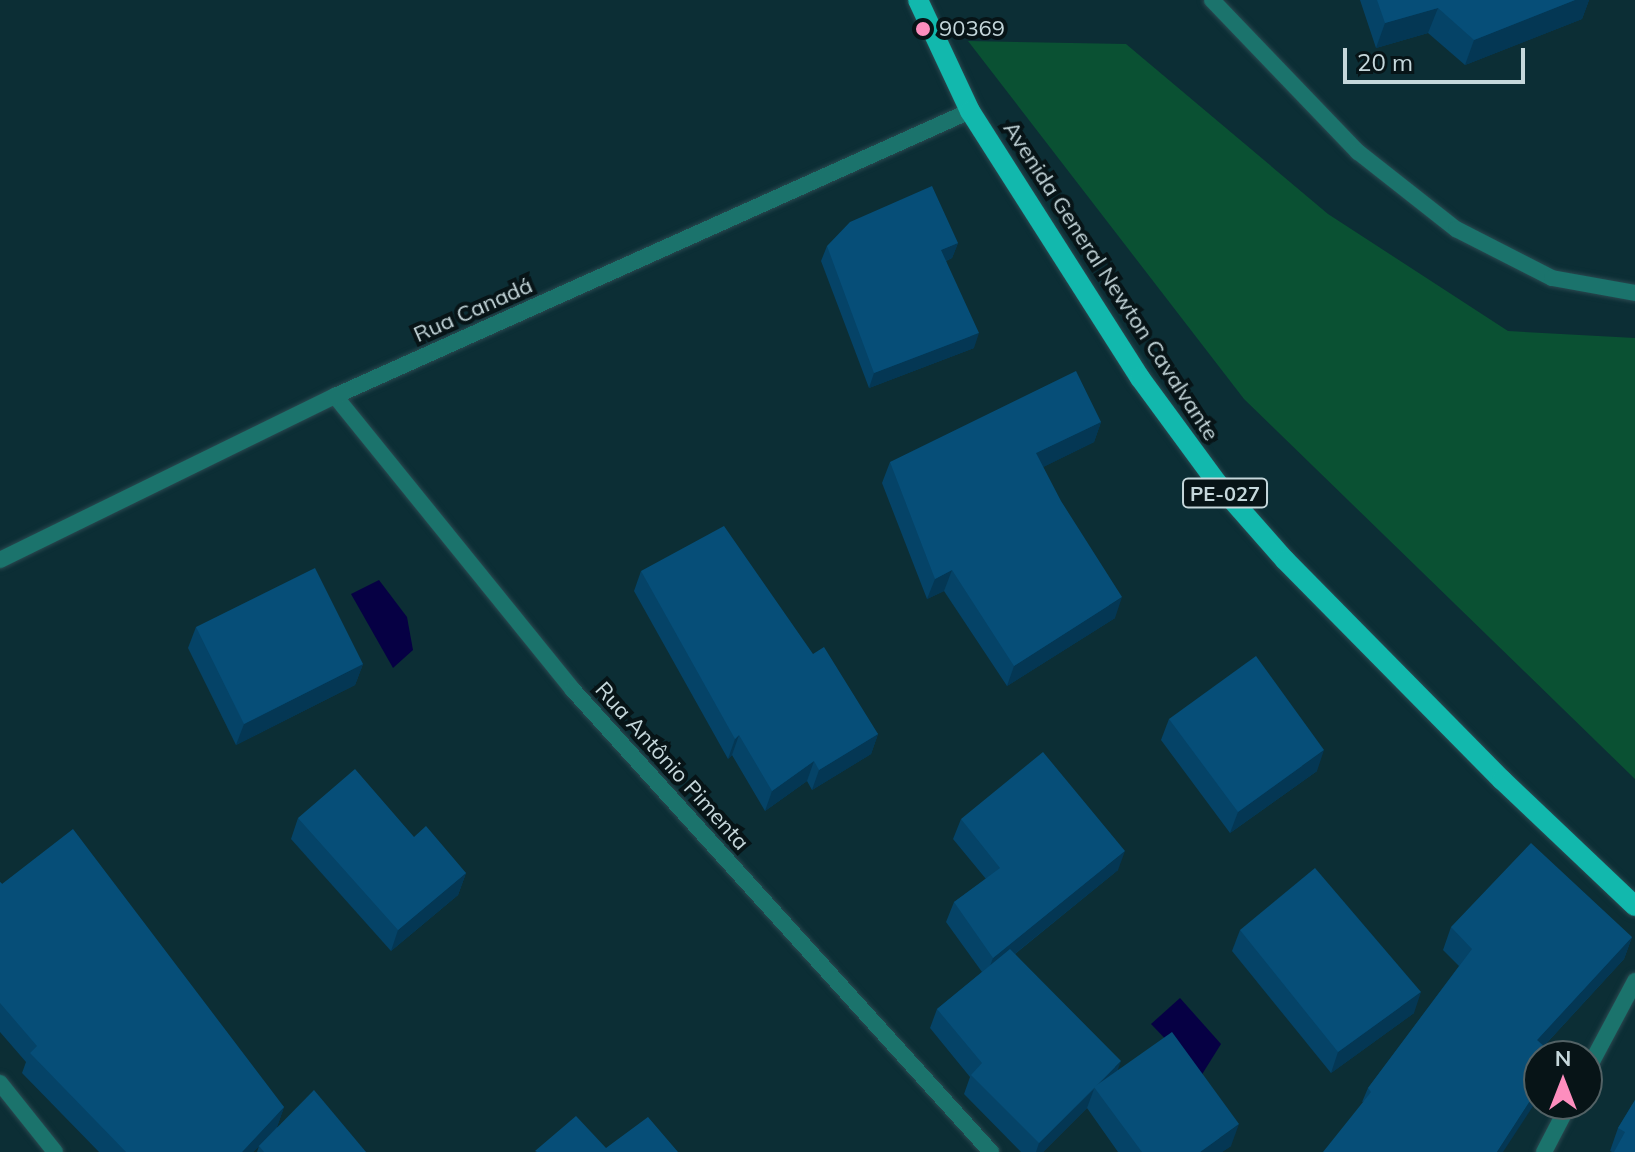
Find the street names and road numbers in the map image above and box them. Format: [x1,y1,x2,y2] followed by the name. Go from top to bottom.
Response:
[998,116,1224,446] street label: Avenida General Newton Cavalvante
[410,272,536,348] street label: Rua Canadá
[1181,477,1269,509] road number: PE-027
[590,676,754,856] street label: Rua Antônio Pimenta

